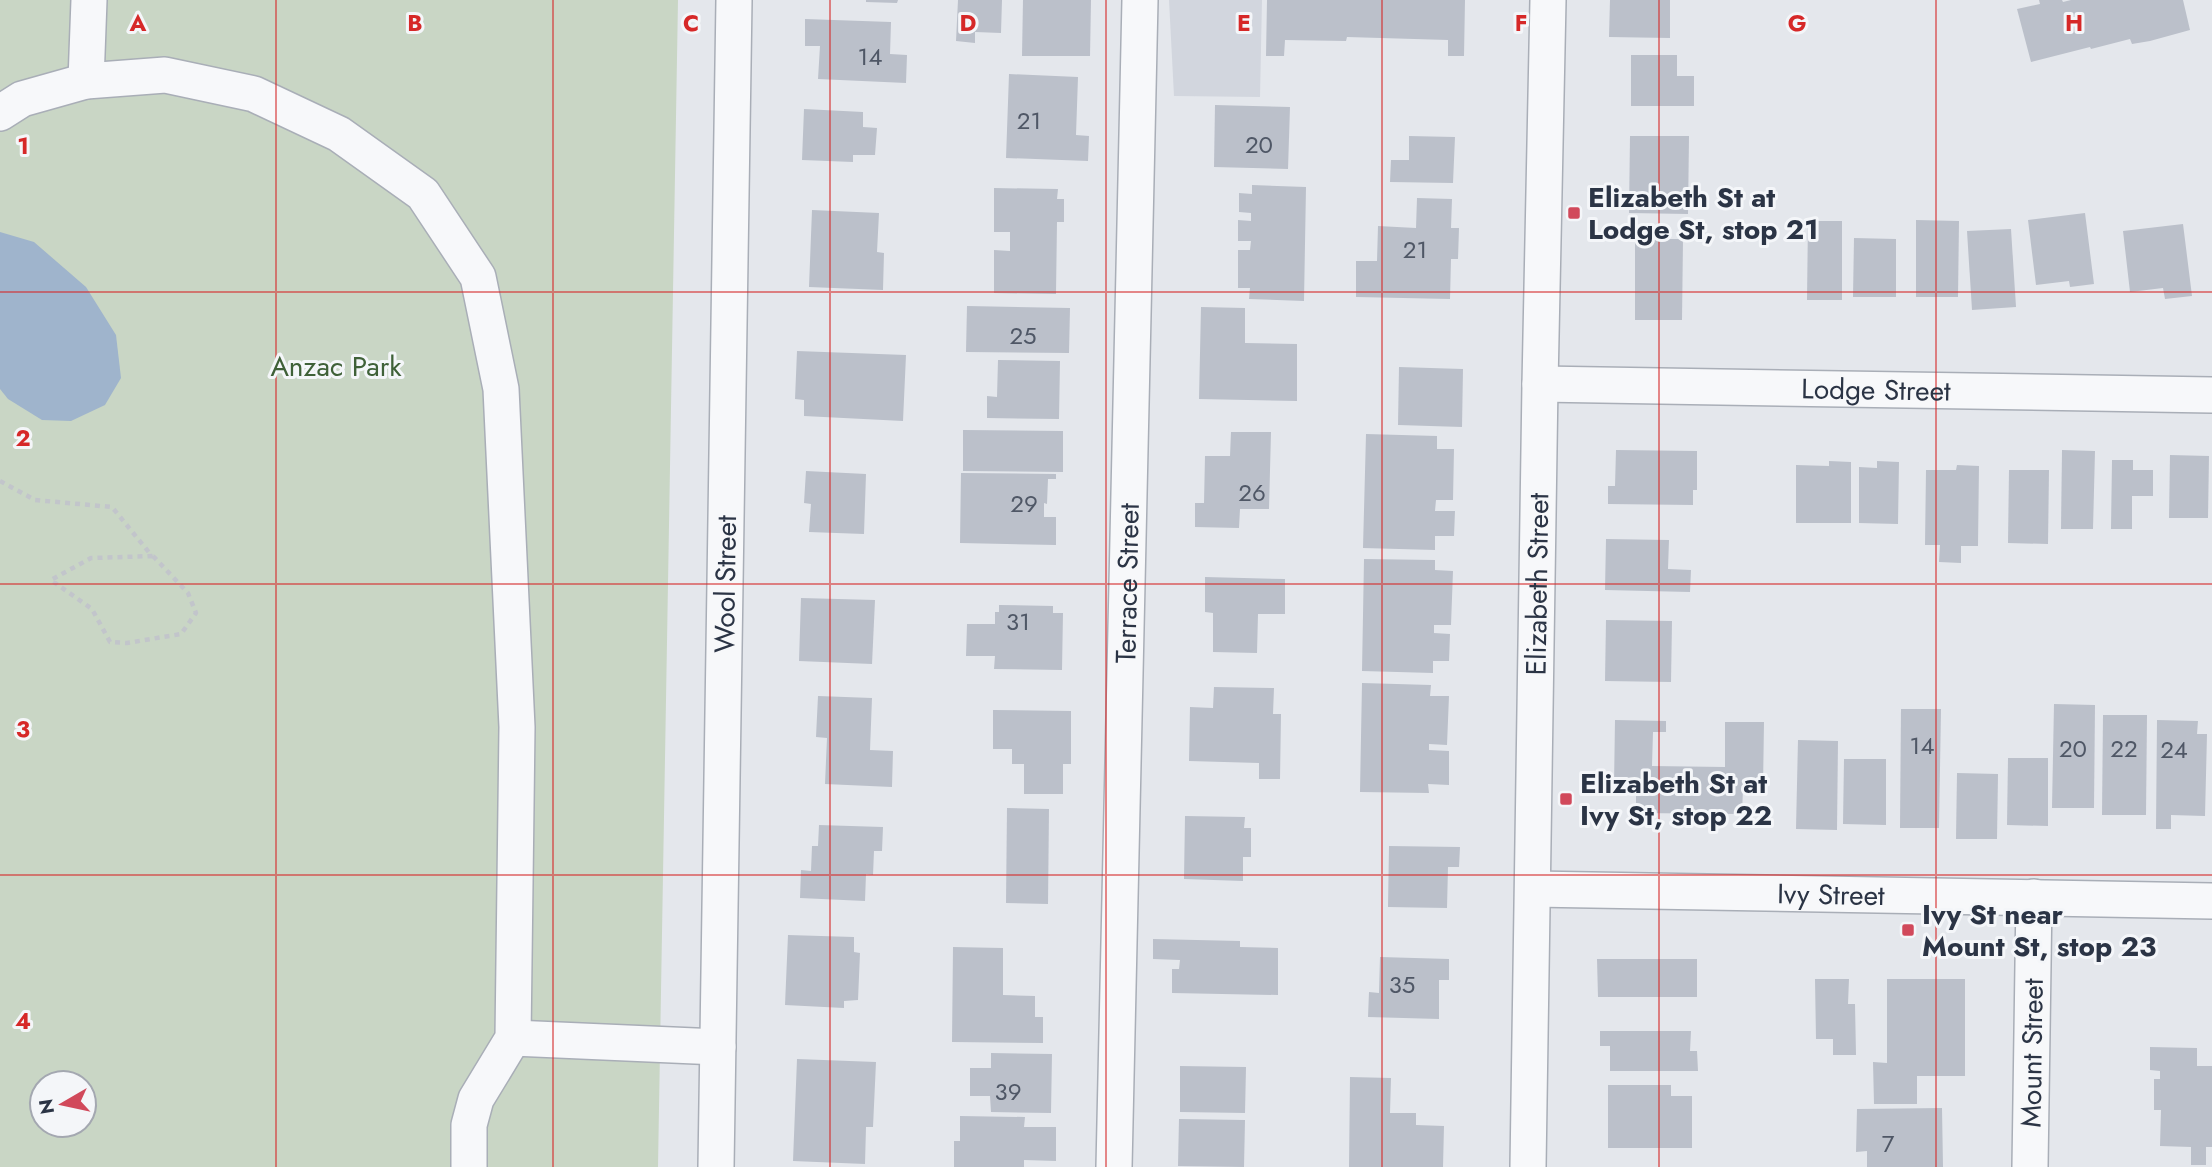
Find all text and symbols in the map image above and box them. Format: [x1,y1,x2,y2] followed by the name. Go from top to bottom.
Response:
[129,6,147,40] text: A
[407,6,423,40] text: B
[683,6,699,40] text: C
[960,6,977,40] text: D
[1237,6,1251,40] text: E
[1515,6,1527,40] text: F
[1788,6,1806,40] text: G
[2065,6,2083,40] text: H
[858,39,882,74] house number: 14
[1017,103,1041,138] house number: 21
[1245,127,1273,162] house number: 20
[17,129,29,163] text: 1
[1588,177,1818,250] place label: Elizabeth St at Lodge St, stop 21
[1566,205,1582,221] marker: Elizabeth St at Lodge St, stop 21
[1403,232,1427,267] house number: 21
[1009,318,1037,353] house number: 25
[270,346,402,387] park label: Anzac Park
[1801,368,1951,412] street label: Lodge Street
[15,421,31,455] text: 2
[1238,475,1266,510] house number: 26
[1010,486,1038,521] house number: 29
[1516,492,1559,676] street label: Elizabeth Street
[1105,502,1150,664] street label: Terrace Street
[704,515,747,653] street label: Wool Street
[1006,604,1030,639] house number: 31
[16,712,30,746] text: 3
[1910,728,1934,763] house number: 14
[2059,731,2087,766] house number: 20
[2110,731,2138,766] house number: 22
[2160,732,2188,767] house number: 24
[1580,763,1772,836] place label: Elizabeth St at Ivy St, stop 22
[1558,791,1574,807] marker: Elizabeth St at Ivy St, stop 22
[1777,873,1885,916] street label: Ivy Street
[1922,894,2156,967] place label: Ivy St near Mount St, stop 23
[1900,922,1916,938] marker: Ivy St near Mount St, stop 23
[1389,967,1415,1002] house number: 35
[2011,978,2054,1128] street label: Mount Street
[15,1004,31,1038] text: 4
[28,1069,98,1139] north arrow
[995,1074,1021,1109] house number: 39
[32,1097,61,1116] text: N
[1882,1126,1895,1161] house number: 7

